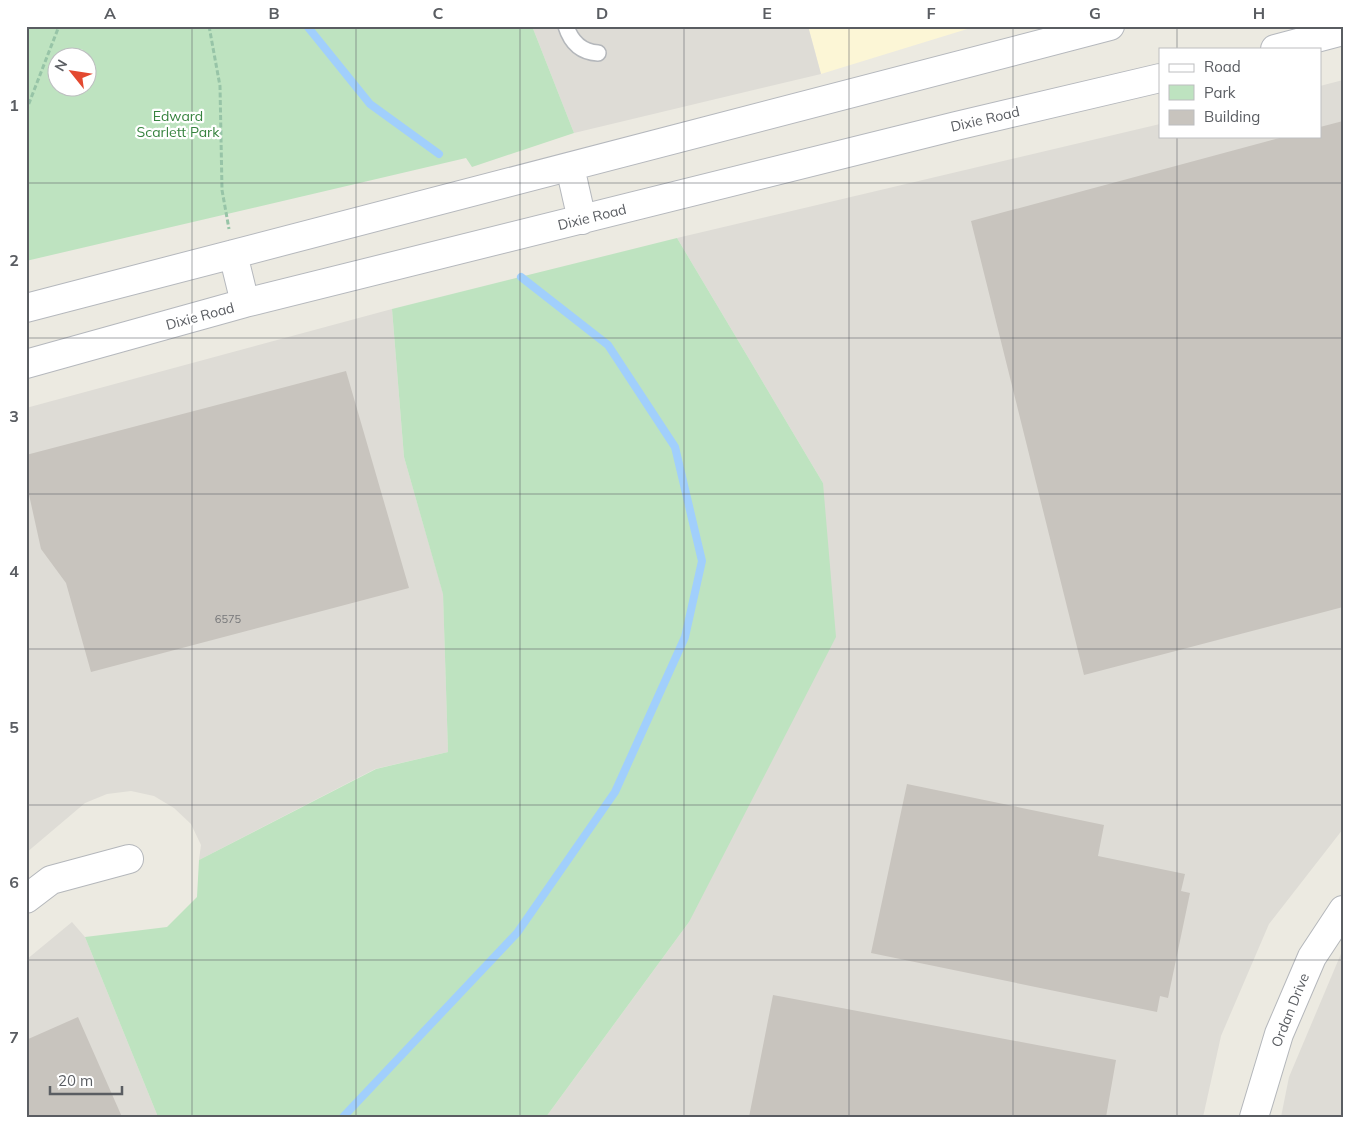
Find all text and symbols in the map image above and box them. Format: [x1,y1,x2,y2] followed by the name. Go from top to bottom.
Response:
[104,3,116,23] text: A
[268,3,280,23] text: B
[433,3,444,23] text: C
[596,3,608,23] text: D
[762,3,772,23] text: E
[926,3,936,23] text: F
[1089,3,1101,23] text: G
[1253,3,1265,23] text: H
[48,48,98,98] north arrow
[1159,48,1322,138] legend
[50,56,71,75] text: N
[1204,57,1241,76] text: Road
[1204,83,1236,102] text: Park
[9,95,19,115] text: 1
[949,102,1021,136] street label: Dixie Road
[137,107,220,141] park label: Edward Scarlett Park
[1204,107,1260,126] text: Building
[556,200,628,234] street label: Dixie Road
[9,250,19,270] text: 2
[164,298,236,334] street label: Dixie Road
[9,406,19,426] text: 3
[9,561,19,581] text: 4
[215,612,242,626] house number: 6575
[9,717,19,737] text: 5
[9,872,19,892] text: 6
[1267,970,1313,1050] street label: Ordan Drive
[9,1027,19,1047] text: 7
[50,1063,122,1095] scale bar
[58,1071,93,1090] text: 20 m

